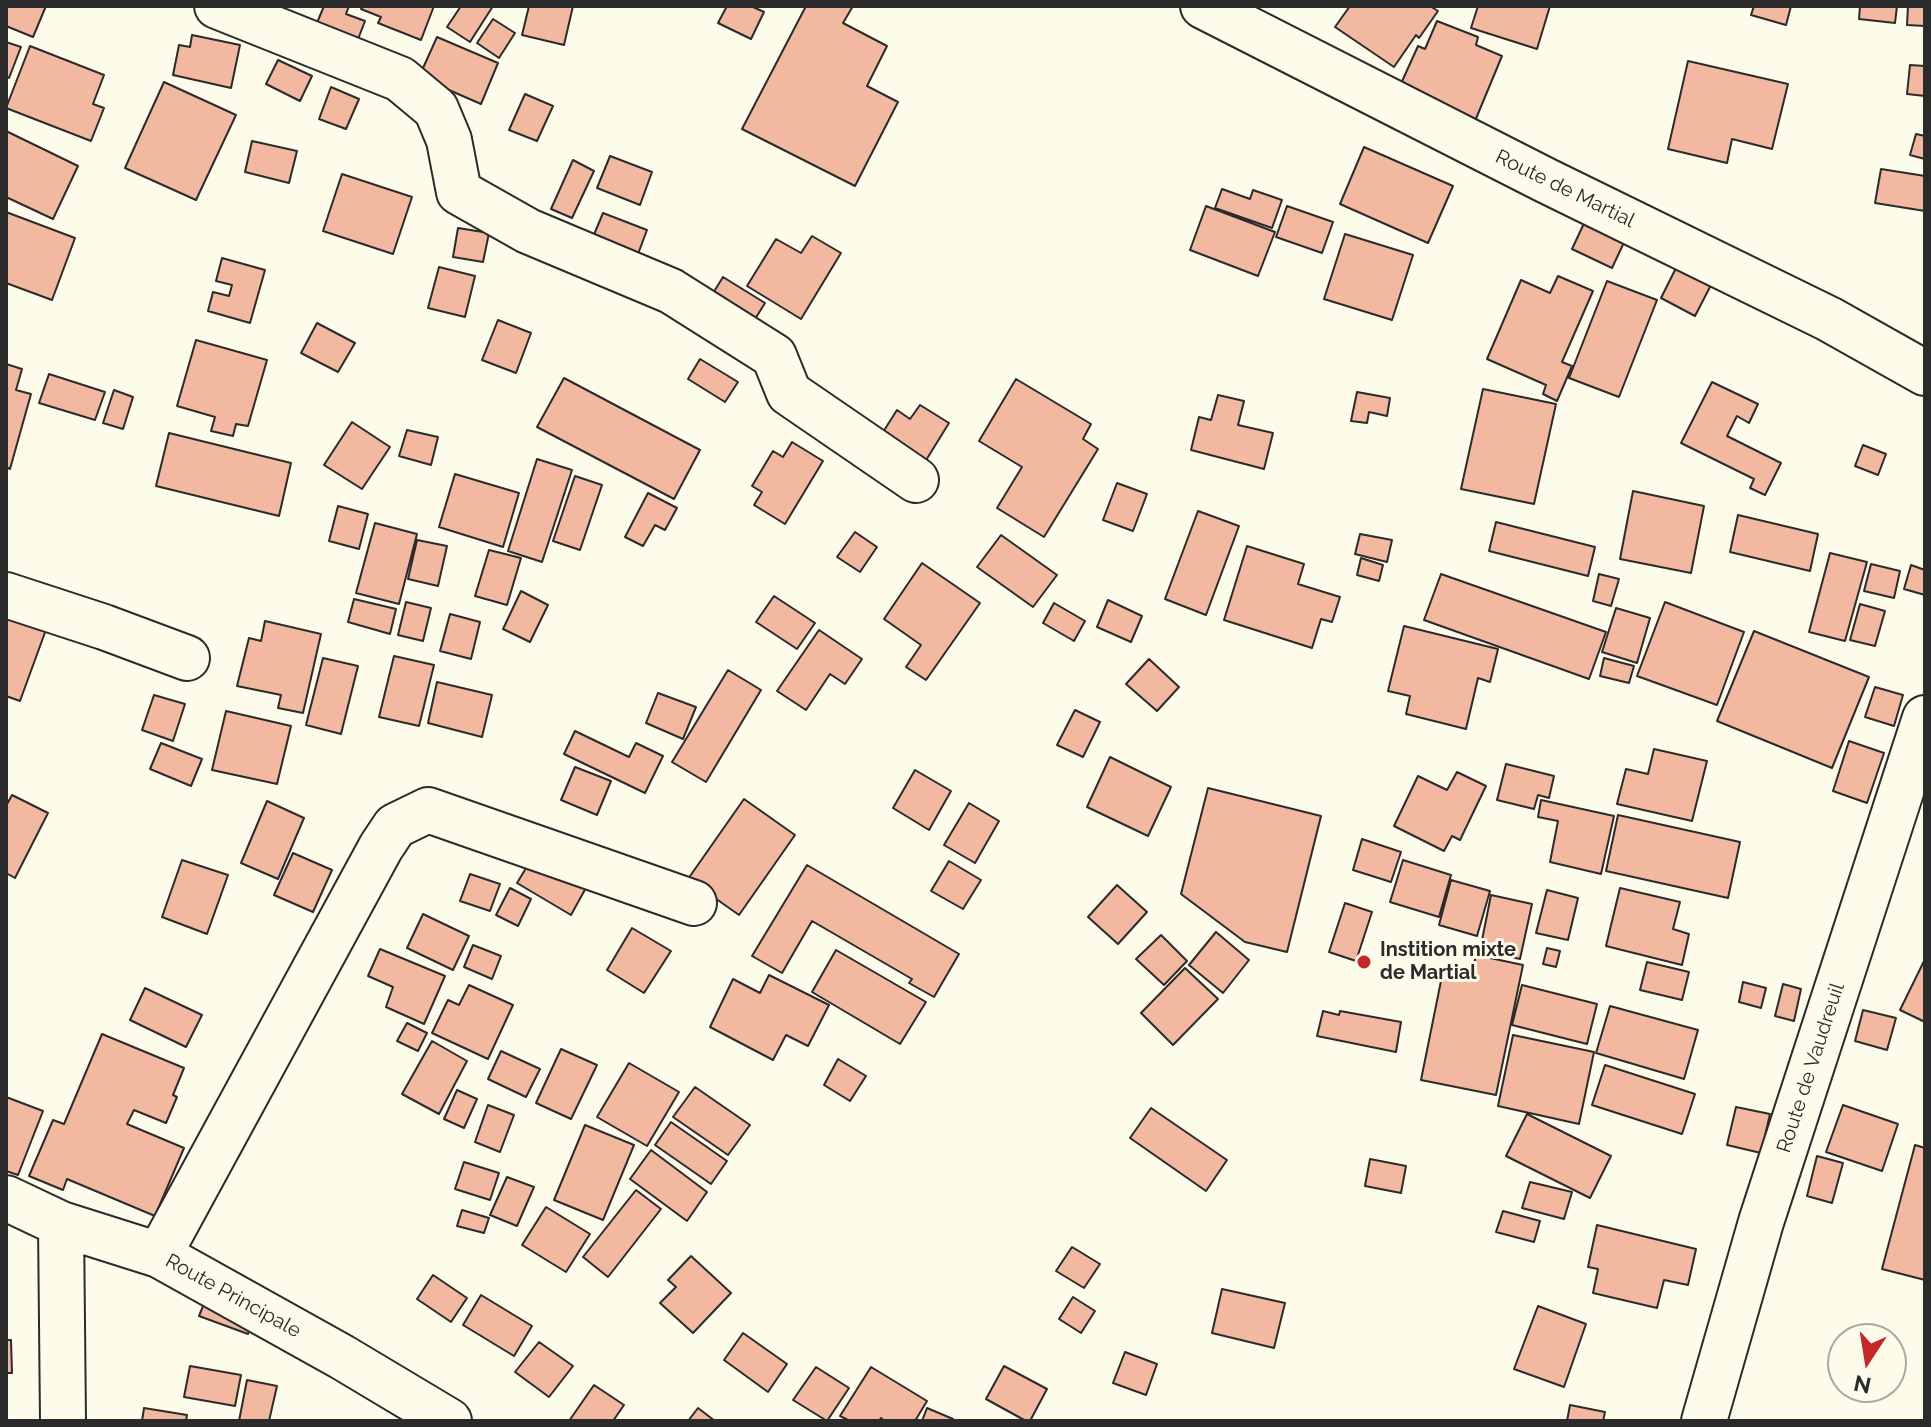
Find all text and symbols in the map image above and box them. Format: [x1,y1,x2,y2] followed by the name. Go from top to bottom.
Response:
[1491,145,1639,233] street label: Route de Martial
[1380,938,1516,985] place label: Instition mixte de Martial
[1355,953,1373,971] marker: Instition mixte de Martial
[1772,980,1850,1156] street label: Route de Vaudreuil
[161,1249,305,1343] street label: Route Principale
[1827,1323,1907,1403] north arrow
[1852,1370,1873,1399] text: N

